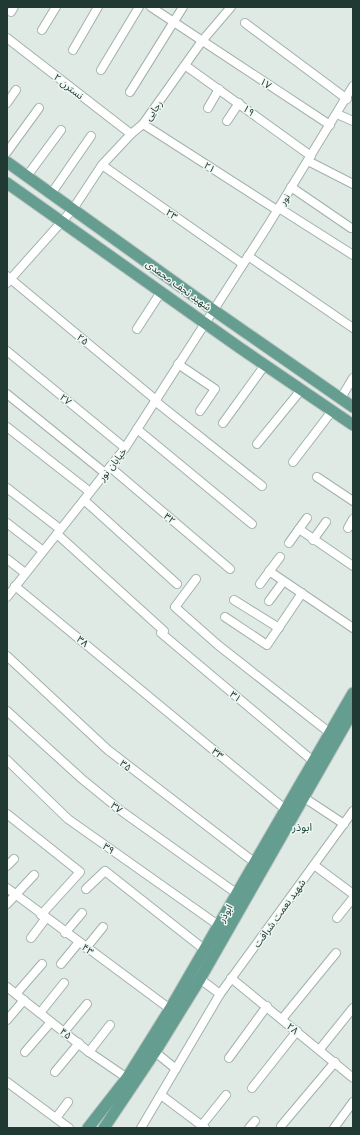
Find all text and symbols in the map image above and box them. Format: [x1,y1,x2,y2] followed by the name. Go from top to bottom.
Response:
[51,71,86,102] street label: نسترن ۲
[258,75,274,91] street label: ۱۷
[142,97,165,123] street label: رجایی
[241,102,257,118] street label: ۱۹
[202,159,218,175] street label: ۲۱
[275,191,293,208] street label: نور
[164,206,180,222] street label: ۲۳
[144,257,214,313] street label: شهید نجف محمدی
[75,331,91,347] street label: ۲۵
[58,391,74,407] street label: ۲۷
[95,445,130,484] street label: خیابان نور
[162,510,178,526] street label: ۳۲
[75,633,91,649] street label: ۳۸
[228,688,244,704] street label: ۳۱
[210,745,226,761] street label: ۳۳
[118,757,134,773] street label: ۳۵
[109,799,125,815] street label: ۳۷
[291,820,312,834] district label: ابوذر
[101,840,117,856] street label: ۳۹
[250,876,309,950] street label: شهید نعمت شرافت
[215,902,236,925] street label: ابوذر
[80,941,96,957] street label: ۴۳
[285,1020,301,1036] street label: ۲۸
[58,1025,74,1041] street label: ۴۵

